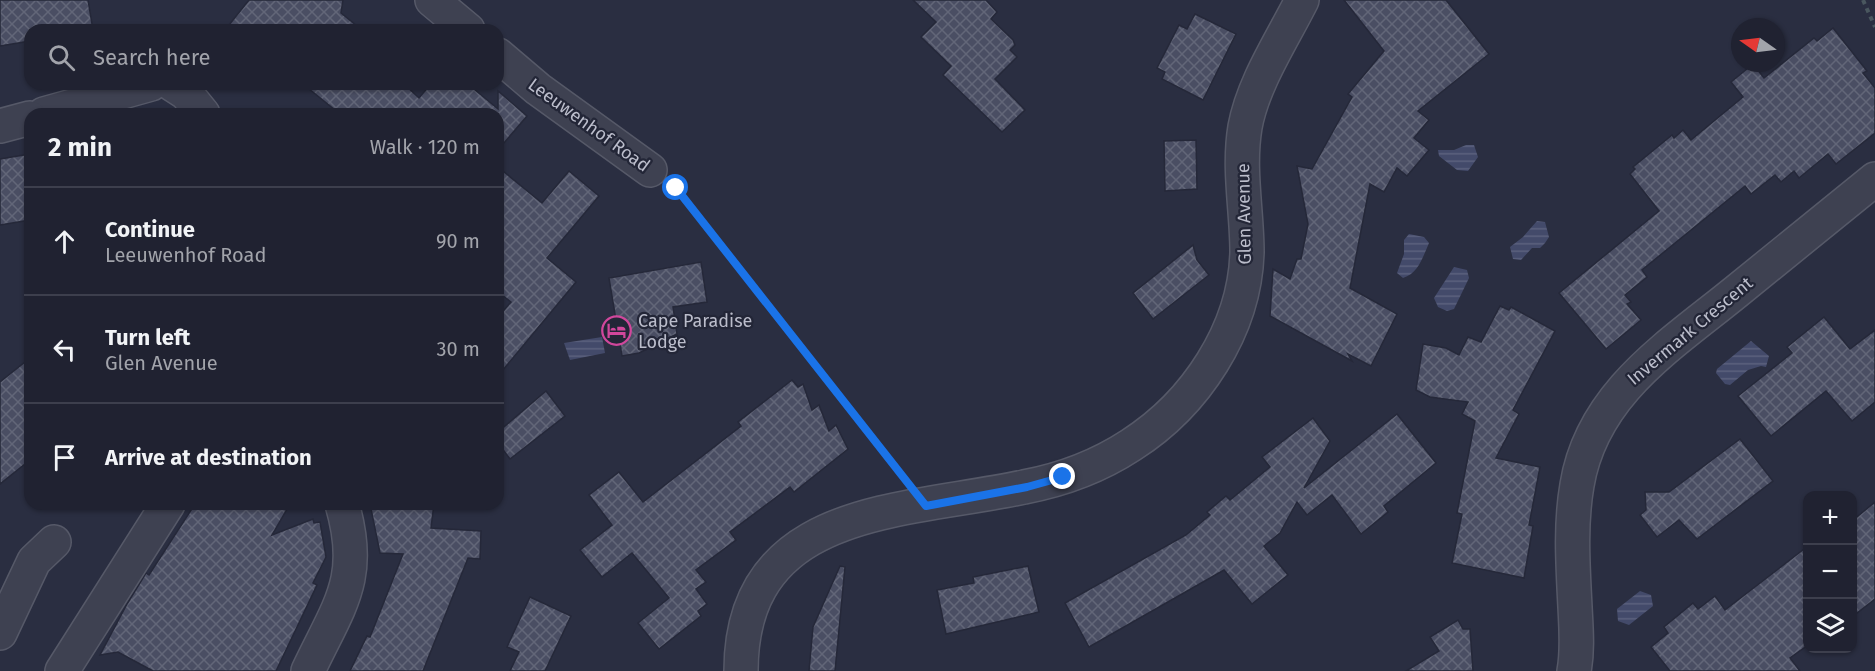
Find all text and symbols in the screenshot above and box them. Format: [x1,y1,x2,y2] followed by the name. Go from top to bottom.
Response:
[1731,18,1785,72] north arrow
[24,24,504,90] search box
[45,41,78,74] icon: search
[93,44,211,71] text: Search here
[524,73,654,177] street label: Leeuwenhof Road
[48,132,112,163] text: 2 min
[370,135,480,159] text: Walk · 120 m
[1232,163,1256,265] street label: Glen Avenue
[662,174,688,200] route start
[105,216,195,243] text: Continue
[48,225,81,258] icon: ahead
[436,229,480,253] text: 90 m
[105,243,266,267] text: Leeuwenhof Road
[1623,272,1758,390] street label: Invermark Crescent
[638,310,752,353] place label: Cape Paradise Lodge
[601,315,633,347] hotel icon: Cape Paradise Lodge
[105,324,190,351] text: Turn left
[48,333,81,366] icon: left
[436,337,480,361] text: 30 m
[105,351,218,375] text: Glen Avenue
[48,441,81,474] icon: arrive
[105,444,312,471] text: Arrive at destination
[1049,463,1075,489] route end
[1803,491,1857,653] map controls
[1803,491,1857,545] button: +
[1803,545,1857,599] button: −
[1803,599,1857,653] button: layers

